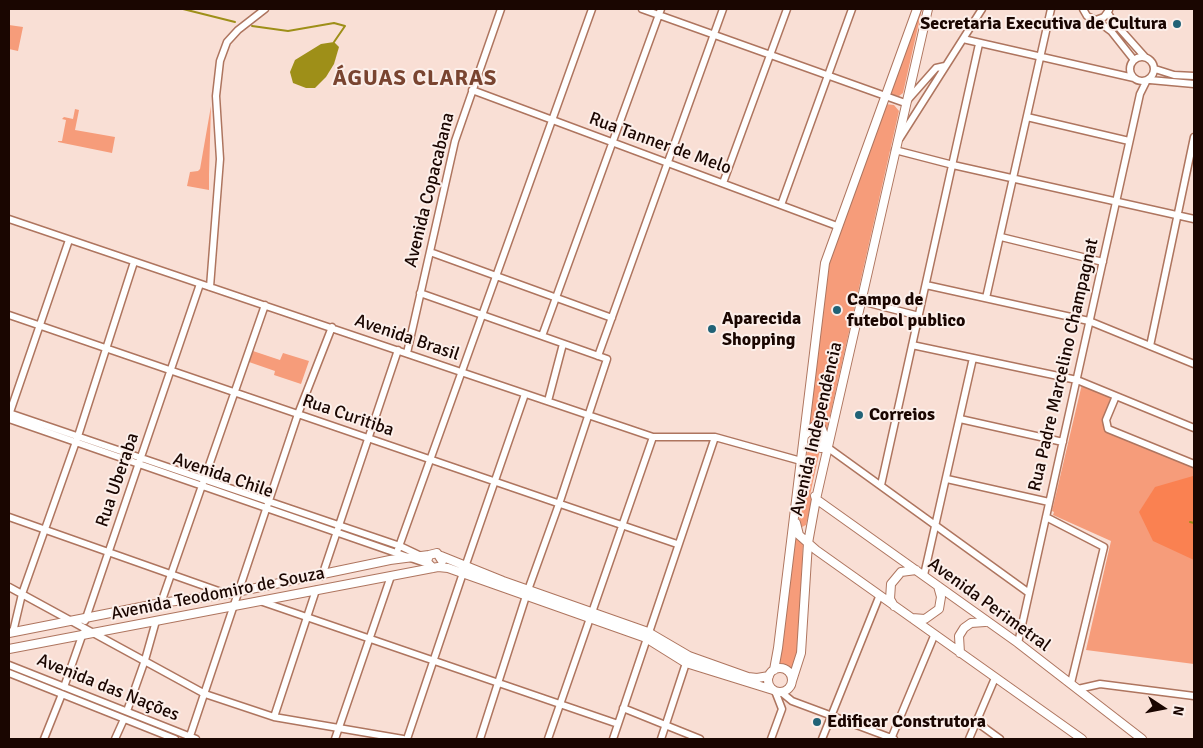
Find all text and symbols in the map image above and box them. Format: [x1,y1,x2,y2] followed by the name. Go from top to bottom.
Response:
[920,13,1167,35] place label: Secretaria Executiva de Cultura
[1171,18,1183,30] marker: Secretaria Executiva de Cultura
[331,66,499,92] district label: ÁGUAS CLARAS
[586,108,734,180] street label: Rua Tanner de Melo
[400,110,460,270] street label: Avenida Copacabana
[1024,236,1104,494] street label: Rua Padre Marcelino Champagnat
[847,289,965,332] place label: Campo de futebol publico
[831,304,843,316] marker: Campo de futebol publico
[722,308,801,350] place label: Aparecida Shopping
[352,310,462,366] street label: Avenida Brasil
[706,323,718,335] marker: Aparecida Shopping
[786,340,848,518] street label: Avenida Independência
[299,390,397,442] street label: Rua Curitiba
[869,404,935,426] place label: Correios
[853,409,865,421] marker: Correios
[92,430,144,530] street label: Rua Uberaba
[170,449,276,503] street label: Avenida Chile
[924,553,1054,657] street label: Avenida Perimetral
[109,563,327,625] street label: Avenida Teodomiro de Souza
[34,650,182,726] street label: Avenida das Nações
[1138,683,1188,733] north arrow
[1169,705,1187,717] text: N
[827,711,986,733] place label: Edificar Construtora
[811,716,823,728] marker: Edificar Construtora

